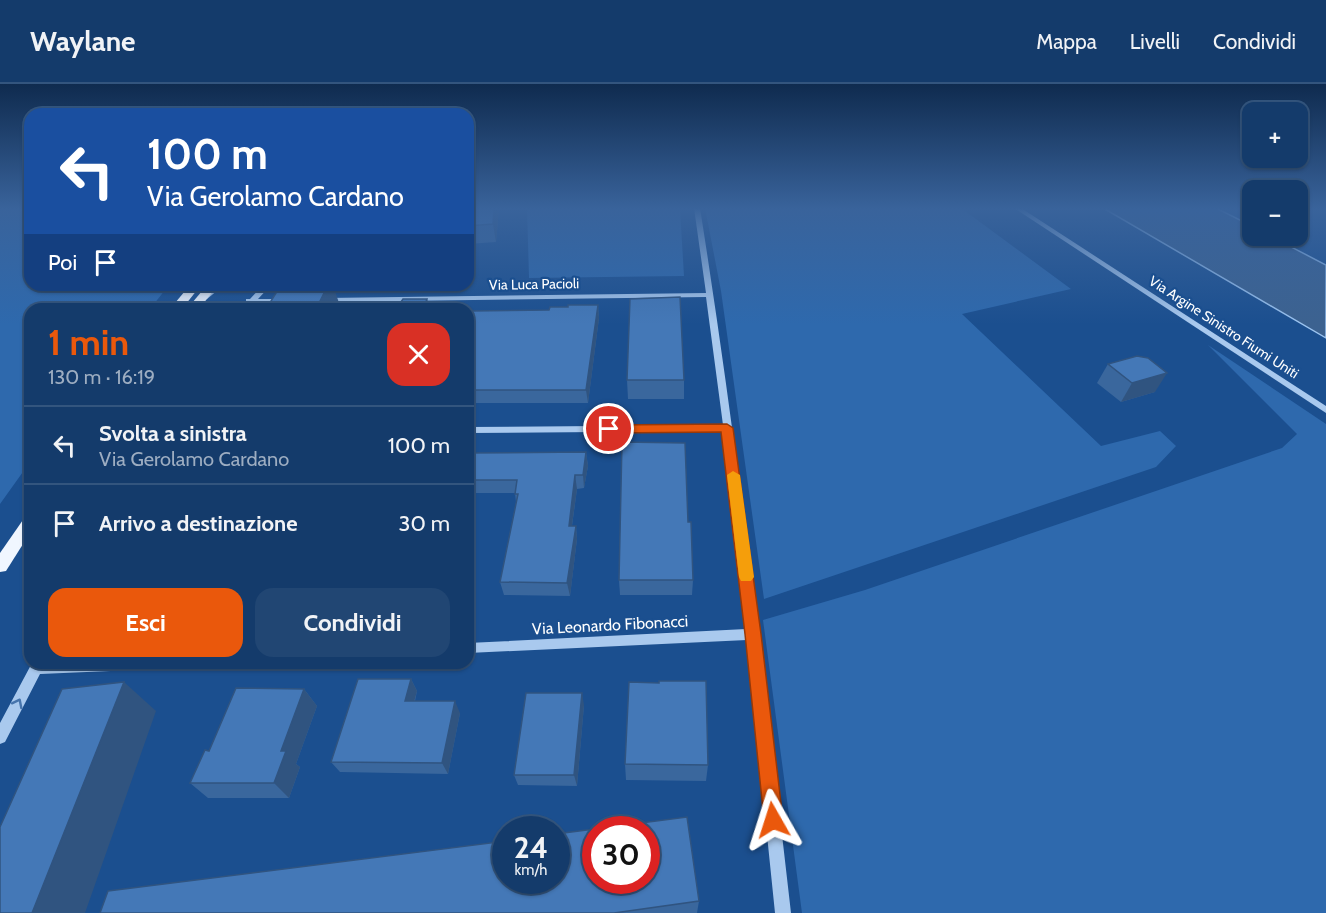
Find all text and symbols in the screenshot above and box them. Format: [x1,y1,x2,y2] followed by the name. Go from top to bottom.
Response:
[30,24,136,58] text: Waylane
[1036,29,1097,54] text: Mappa
[1130,29,1180,54] text: Livelli
[1213,29,1296,54] text: Condividi
[1242,102,1308,246] map controls
[1242,102,1308,168] button: +
[147,128,268,180] text: 100 m
[48,132,126,210] icon: left
[147,180,404,213] text: Via Gerolamo Cardano
[1242,180,1308,246] button: −
[89,246,122,279] icon: arrive
[48,249,77,276] text: Poi
[1146,272,1302,382] street label: Via Argine Sinistro Fiumi Uniti
[489,274,579,294] street label: Via Luca Pacioli
[48,320,129,364] text: 1 min
[387,323,450,386] button: close
[48,365,155,389] text: 130 m · 16:19
[583,403,634,454] pin
[592,412,625,445] icon: arrive
[99,420,247,447] text: Svolta a sinistra
[48,429,81,462] icon: left
[388,432,450,459] text: 100 m
[99,447,289,471] text: Via Gerolamo Cardano
[48,507,81,540] icon: arrive
[99,510,297,537] text: Arrivo a destinazione
[398,510,450,537] text: 30 m
[48,588,243,657] button: Esci
[255,588,450,657] button: Condividi
[531,611,689,639] street label: Via Leonardo Fibonacci
[11,699,22,709] one-way arrow
[741,788,805,852] position arrow
[582,816,660,894] speed limit sign: 30
[514,829,548,866] text: 24
[515,861,547,879] text: km/h

